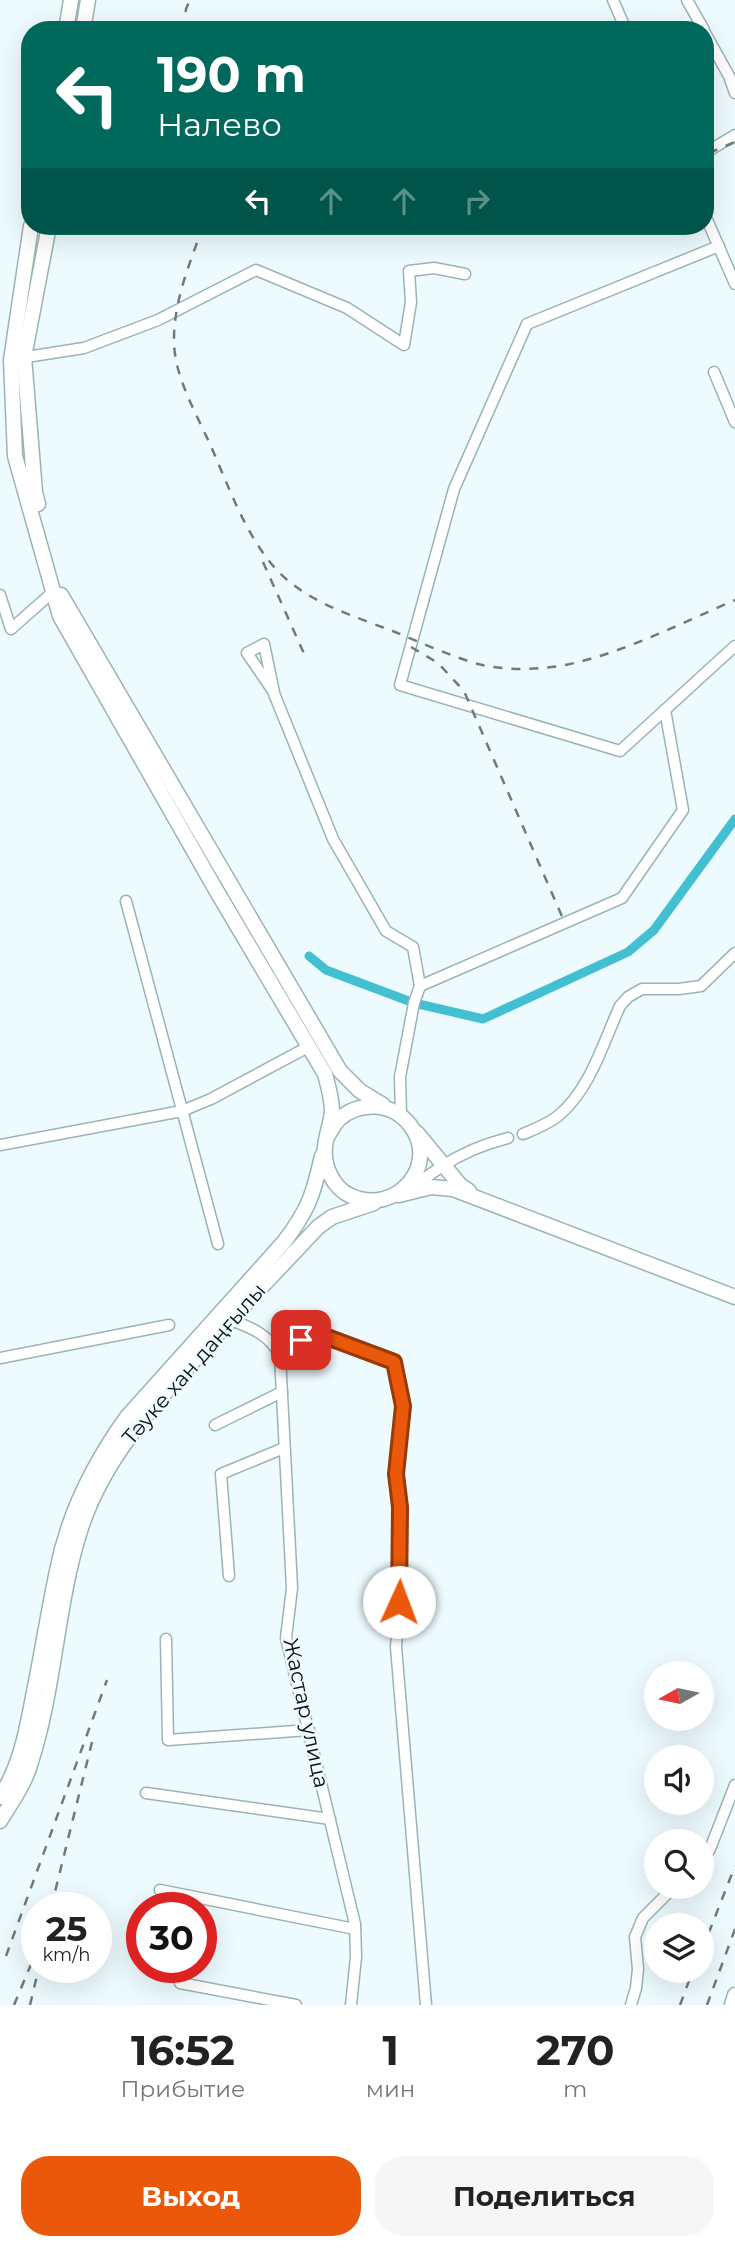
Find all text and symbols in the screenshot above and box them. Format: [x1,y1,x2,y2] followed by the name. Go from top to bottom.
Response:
[157,45,306,104] text: 190 m
[42,49,133,140] icon: left
[157,105,282,144] text: Налево
[239,182,277,220] icon: left
[312,182,350,220] icon: ahead
[385,182,423,220] icon: ahead
[458,182,496,220] icon: right
[117,1278,271,1449] street label: Тәуке хан даңғылы
[271,1310,331,1370] pin
[282,1321,320,1359] icon: arrive
[362,1565,436,1639] position arrow
[278,1636,335,1790] street label: Жастар улица
[644,1661,714,1731] north arrow
[644,1661,714,1983] map controls
[644,1745,714,1815] button: sound
[644,1829,714,1899] button: search
[126,1892,217,1983] speed limit sign: 30
[46,1907,87,1950] text: 25
[644,1913,714,1983] button: layers
[42,1944,91,1966] text: km/h
[131,2024,235,2076] text: 16:52
[382,2024,399,2076] text: 1
[536,2024,614,2076] text: 270
[121,2075,245,2103] text: Прибытие
[366,2075,415,2103] text: мин
[563,2075,587,2103] text: m
[21,2156,361,2236] button: Выход
[375,2156,714,2236] button: Поделиться

